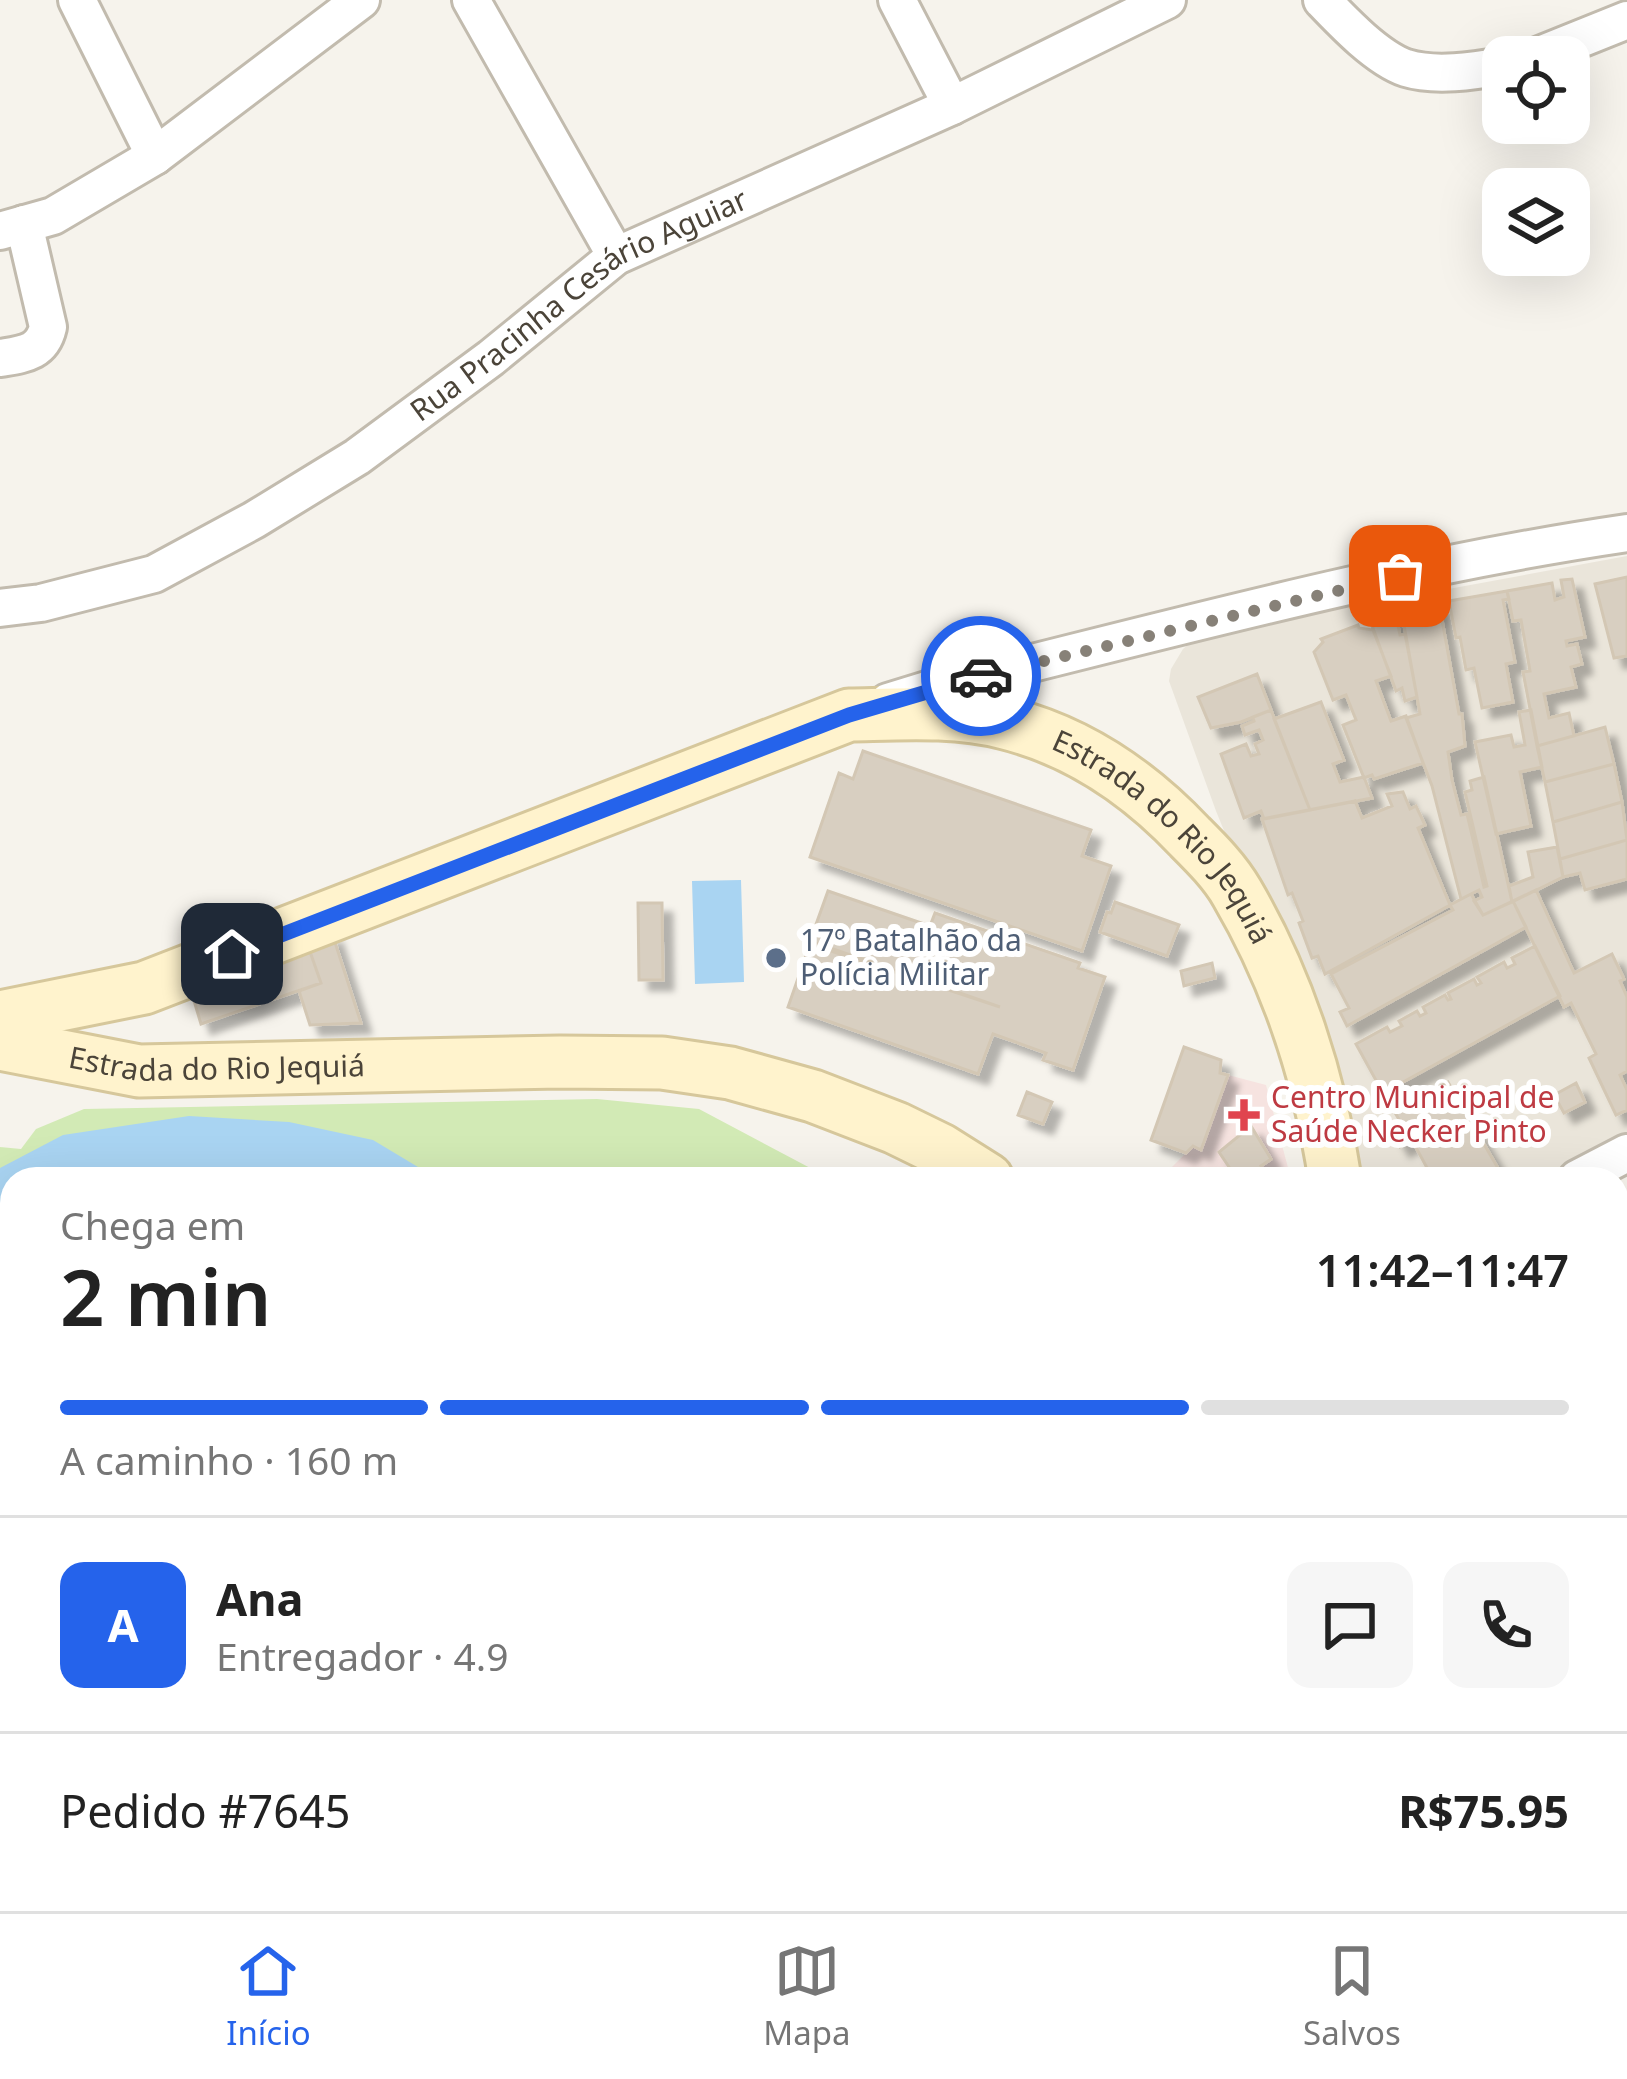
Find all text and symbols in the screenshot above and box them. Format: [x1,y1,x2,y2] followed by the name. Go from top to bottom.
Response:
[1482,36,1590,276] map controls
[1482,36,1590,144] button: locate
[1482,168,1590,276] button: layers
[401,178,754,430] street label: Rua Pracinha Cesário Aguiar
[1349,525,1451,627] pin
[1367,543,1433,609] icon: bag
[921,616,1041,736] courier
[948,643,1014,709] icon: car
[1046,719,1283,950] street label: Estrada do Rio Jequiá
[181,903,283,1005] pin
[800,919,1022,994] place label: 17º Batalhão da Polícia Militar
[199,921,265,987] icon: home
[763,945,789,971] marker: 17º Batalhão da Polícia Militar
[65,1036,365,1090] street label: Estrada do Rio Jequiá
[1271,1076,1554,1151] place label: Centro Municipal de Saúde Necker Pinto
[1228,1099,1260,1131] marker: Centro Municipal de Saúde Necker Pinto
[60,1198,245,1251] text: Chega em
[1316,1239,1569,1300] text: 11:42–11:47
[60,1243,272,1349] text: 2 min
[60,1433,398,1486] text: A caminho · 160 m
[1287,1562,1413,1688] button: chat
[1443,1562,1569,1688] button: phone
[216,1568,303,1629] text: Ana
[107,1594,139,1655] text: A
[216,1629,509,1682] text: Entregador · 4.9
[60,1780,351,1841] text: Pedido #7645
[1398,1780,1569,1841] text: R$75.95
[226,1938,311,2055] tab: Início
[763,1938,850,2055] tab: Mapa
[1303,1938,1401,2055] tab: Salvos

